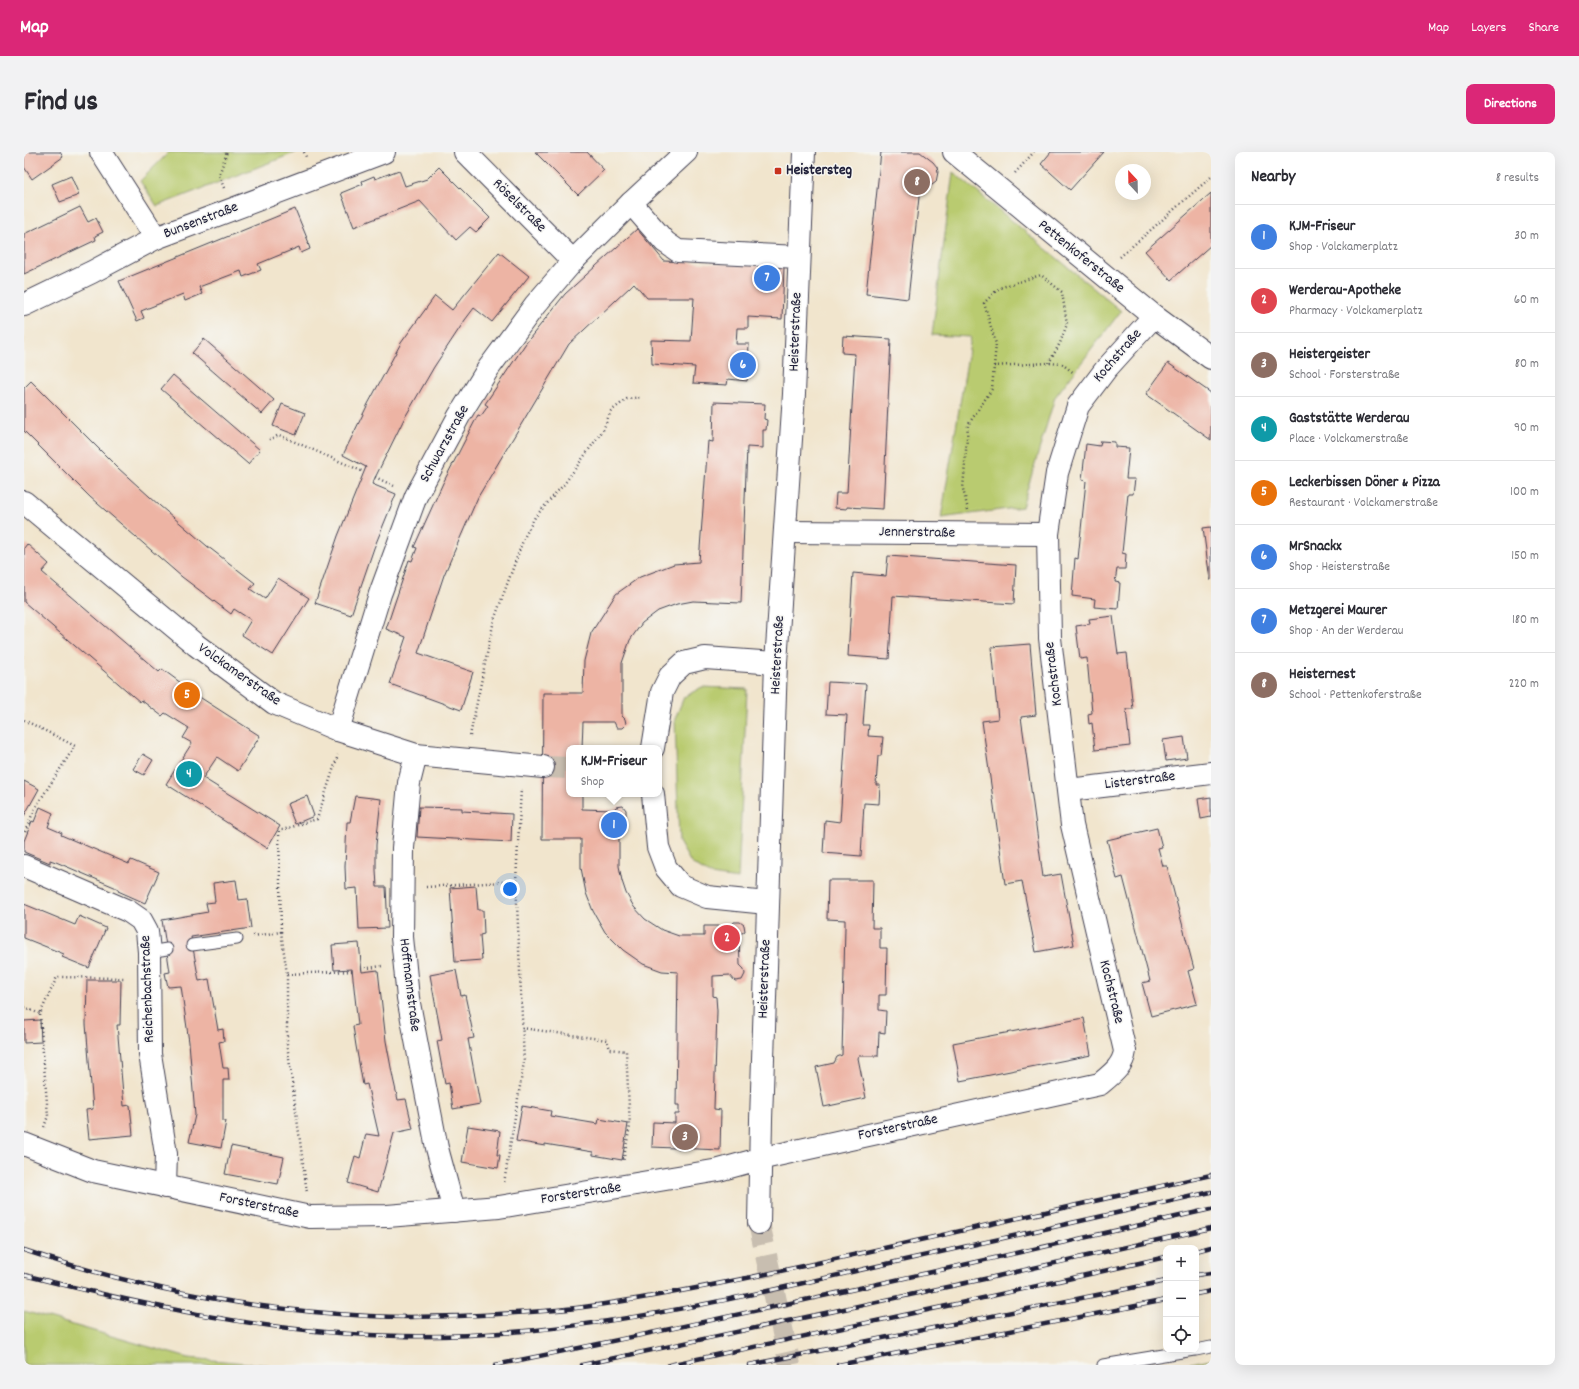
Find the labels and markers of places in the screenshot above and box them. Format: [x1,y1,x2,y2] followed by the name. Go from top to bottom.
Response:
[786,160,852,182] place label: Heistersteg
[773,166,783,176] marker: Heistersteg
[904,167,930,197] pin: 8
[754,263,780,293] pin: 7
[730,350,756,380] pin: 6
[174,680,200,710] pin: 5
[176,759,202,789] pin: 4
[601,810,627,840] pin: 1
[714,923,740,953] pin: 2
[672,1122,698,1152] pin: 3

